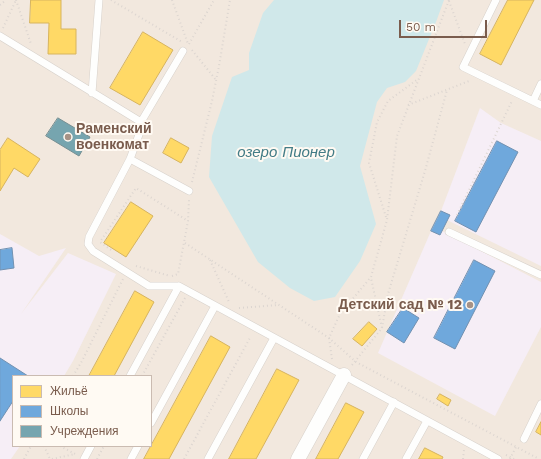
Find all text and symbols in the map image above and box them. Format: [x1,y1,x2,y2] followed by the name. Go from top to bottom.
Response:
[401,12,489,38] scale bar
[406,20,436,34] text: 50 m
[76,121,152,154] place label: Раменский военкомат
[63,132,73,142] marker: Раменский военкомат
[237,144,335,162] water label: озеро Пионер
[338,297,462,313] place label: Детский сад № 12
[465,300,475,310] marker: Детский сад № 12
[12,375,152,447] legend
[50,384,88,398] text: Жильё
[50,404,88,418] text: Школы
[50,424,119,438] text: Учреждения

